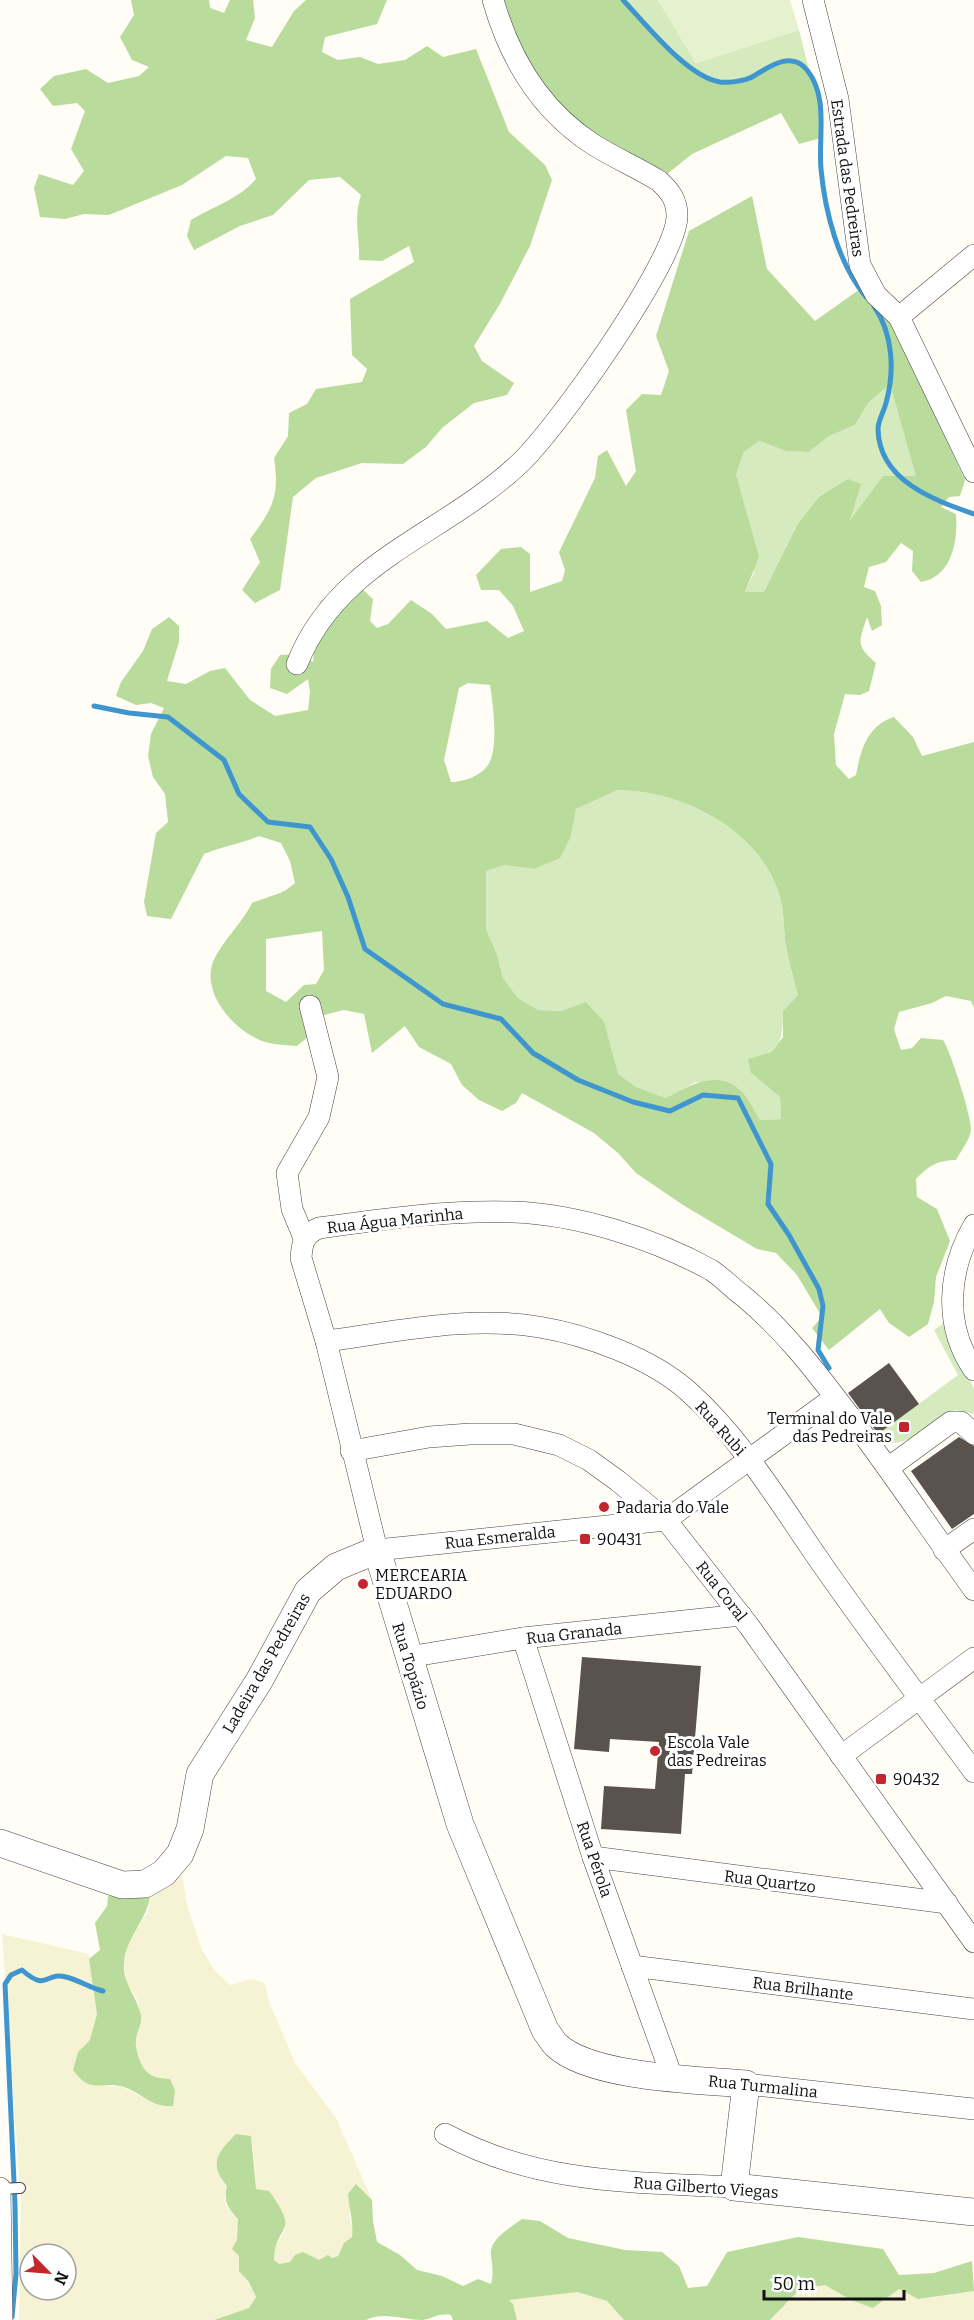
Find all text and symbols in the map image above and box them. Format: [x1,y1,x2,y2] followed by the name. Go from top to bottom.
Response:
[827,98,868,258] street label: Estrada das Pedreiras
[326,1203,464,1237] street label: Rua Água Marinha
[691,1397,750,1460] street label: Rua Rubi
[767,1409,892,1446] place label: Terminal do Vale das Pedreiras
[897,1420,911,1434] marker: Terminal do Vale das Pedreiras
[616,1498,729,1517] place label: Padaria do Vale
[597,1500,611,1514] marker: Padaria do Vale
[444,1522,557,1553] street label: Rua Esmeralda
[597,1530,642,1549] place label: 90431
[578,1532,592,1546] marker: 90431
[692,1557,751,1625] street label: Rua Coral
[375,1566,468,1603] place label: MERCEARIA EDUARDO
[356,1577,370,1591] marker: MERCEARIA EDUARDO
[219,1590,314,1737] street label: Ladeira das Pedreiras
[525,1619,623,1648] street label: Rua Granada
[388,1620,433,1712] street label: Rua Topázio
[667,1733,767,1770] place label: Escola Vale das Pedreiras
[648,1744,662,1758] marker: Escola Vale das Pedreiras
[893,1770,940,1789] place label: 90432
[874,1772,888,1786] marker: 90432
[573,1819,616,1900] street label: Rua Pérola
[723,1866,817,1897] street label: Rua Quartzo
[751,1973,854,2004] street label: Rua Brilhante
[707,2071,819,2102] street label: Rua Turmalina
[633,2173,779,2202] street label: Rua Gilberto Viegas
[18,2242,78,2302] north arrow
[764,2263,904,2301] scale bar
[50,2269,72,2288] text: N
[773,2273,815,2295] text: 50 m

